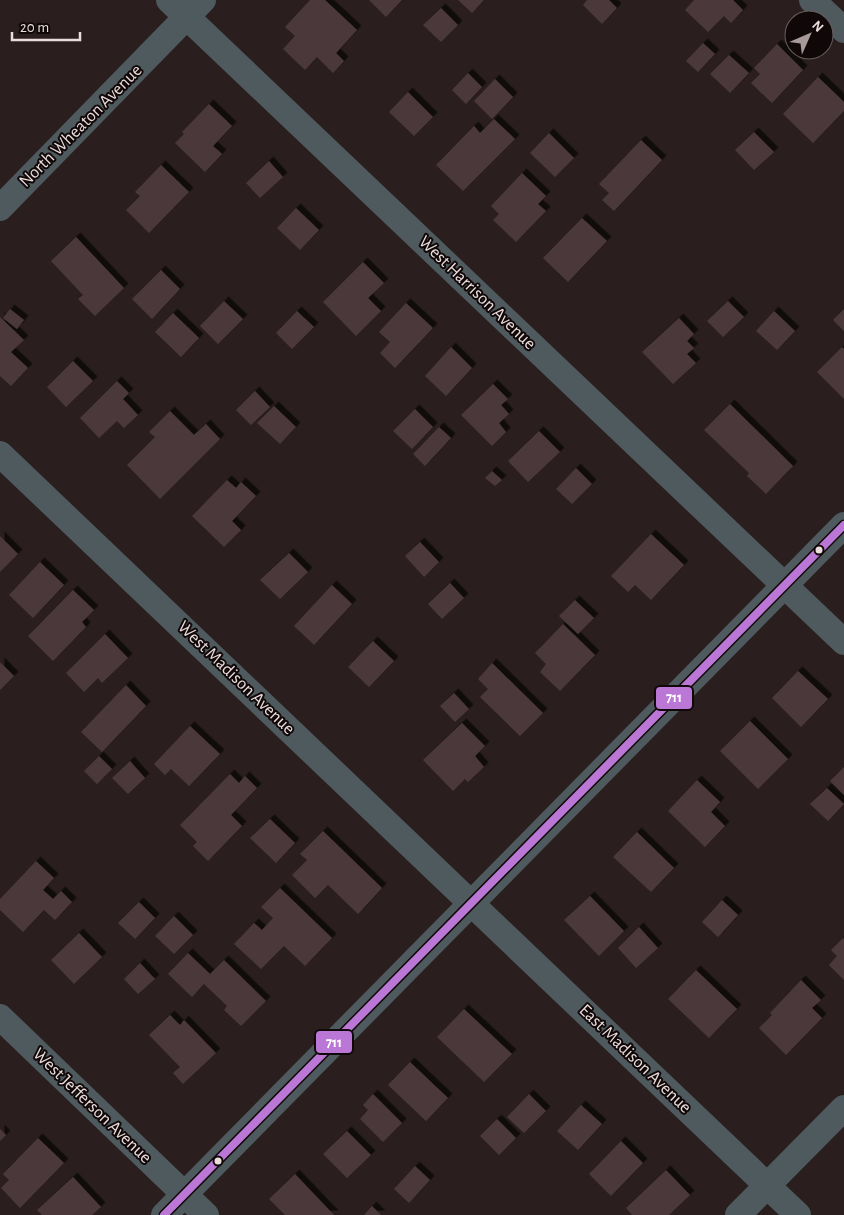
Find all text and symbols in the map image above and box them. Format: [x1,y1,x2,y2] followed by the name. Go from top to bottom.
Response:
[12,10,80,42] scale bar
[784,10,834,60] north arrow
[809,18,826,35] text: N
[20,20,49,35] text: 20 m
[16,61,146,191] street label: North Wheaton Avenue
[415,233,539,353] street label: West Harrison Avenue
[814,545,824,555] unlabelled marker
[174,618,298,738] street label: West Madison Avenue
[655,686,693,710] line badge: 711
[666,691,682,705] text: 711
[575,1001,695,1117] street label: East Madison Avenue
[315,1030,353,1054] line badge: 711
[326,1036,342,1050] text: 711
[29,1045,155,1167] street label: West Jefferson Avenue
[213,1156,223,1166] unlabelled marker

